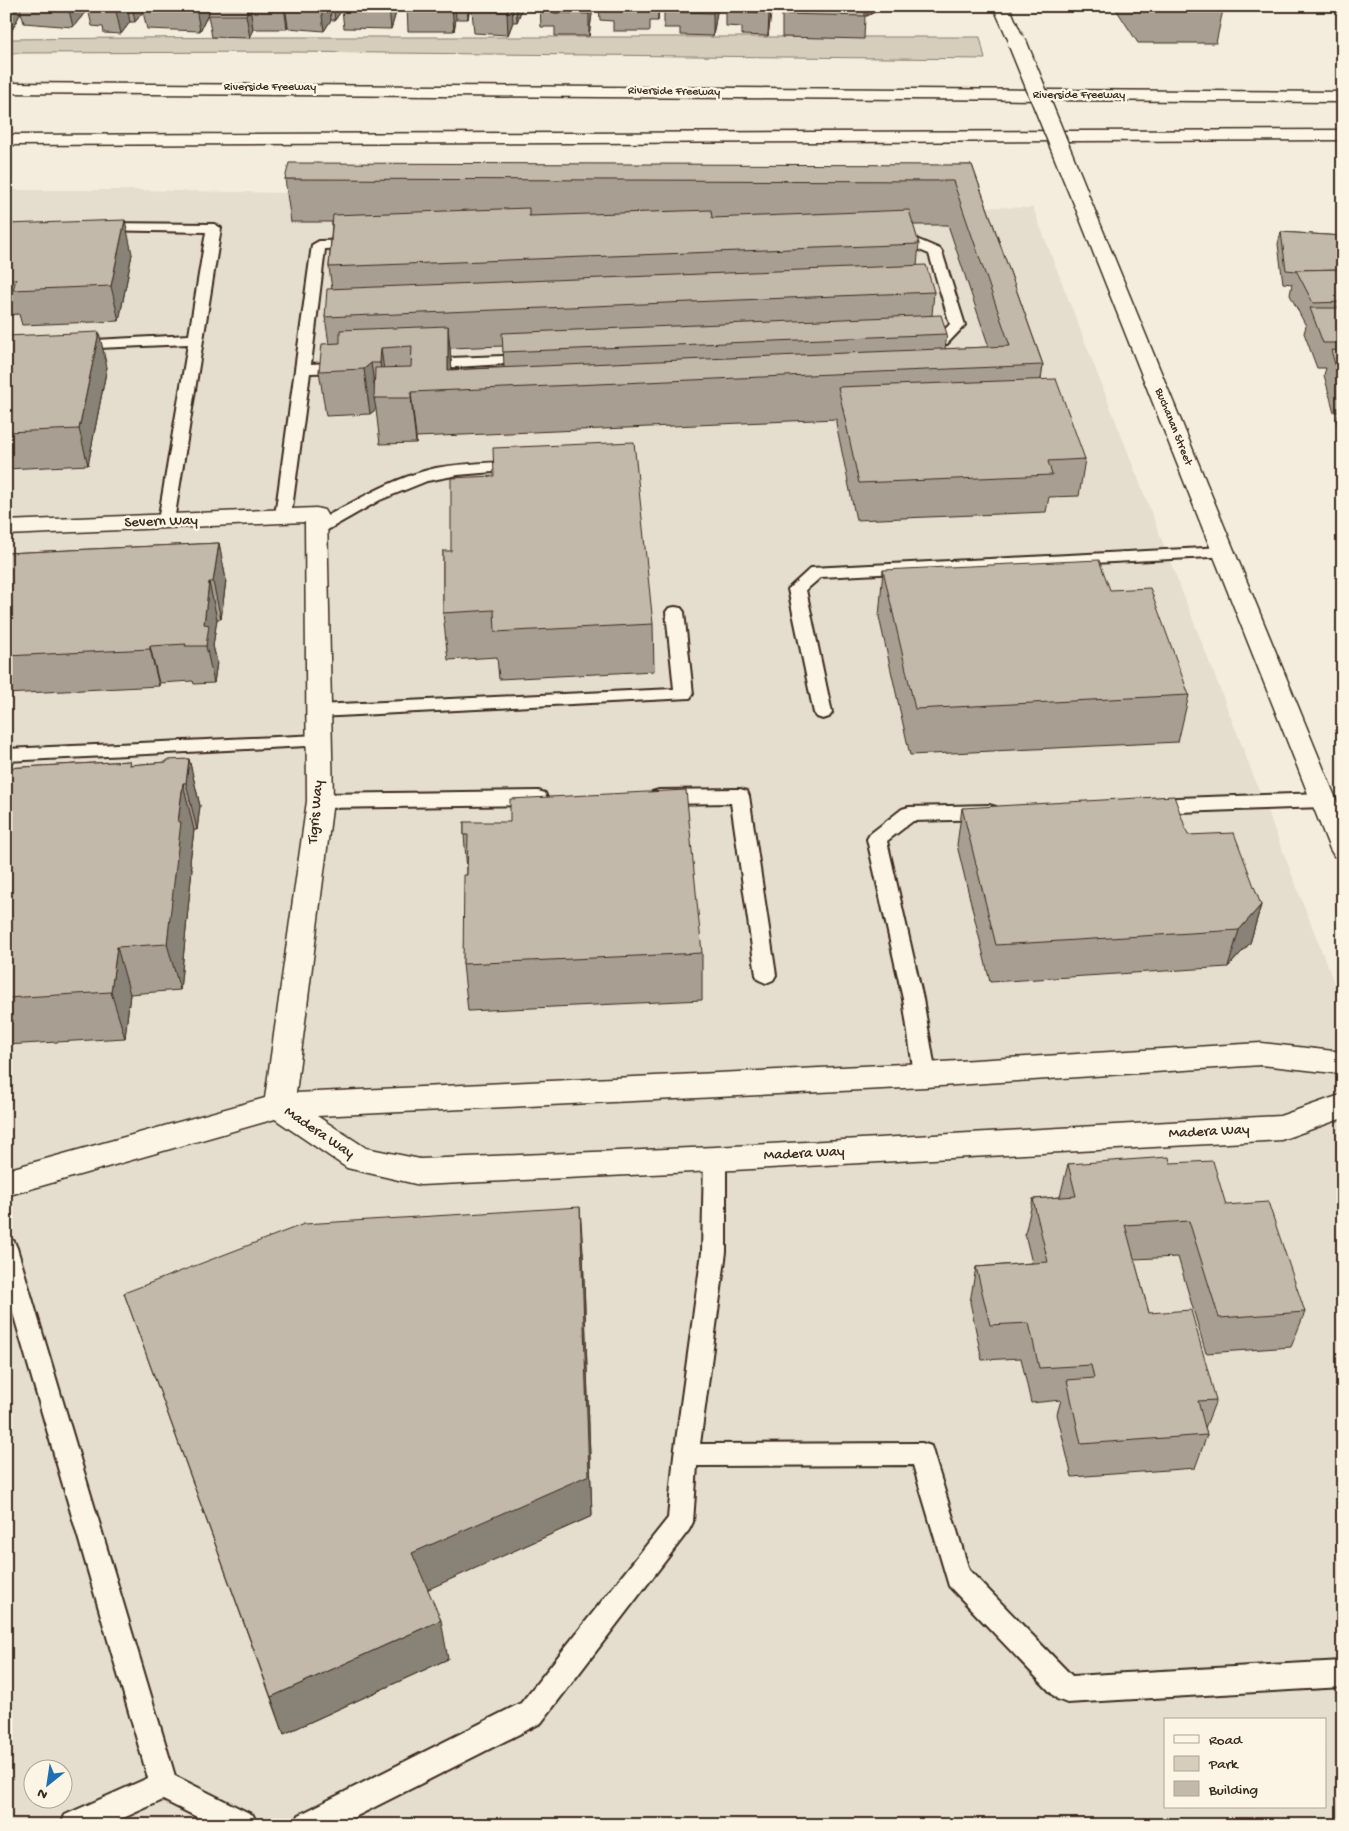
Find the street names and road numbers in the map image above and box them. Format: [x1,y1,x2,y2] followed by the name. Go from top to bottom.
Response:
[224,81,316,95] street label: Riverside Freeway
[628,84,720,100] street label: Riverside Freeway
[1033,89,1125,103] street label: Riverside Freeway
[1151,386,1195,469] street label: Buchanan Street
[124,512,199,532] street label: Severn Way
[304,779,328,845] street label: Tigris Way
[280,1103,358,1163] street label: Madera Way
[1168,1121,1250,1143] street label: Madera Way
[763,1143,845,1165] street label: Madera Way

